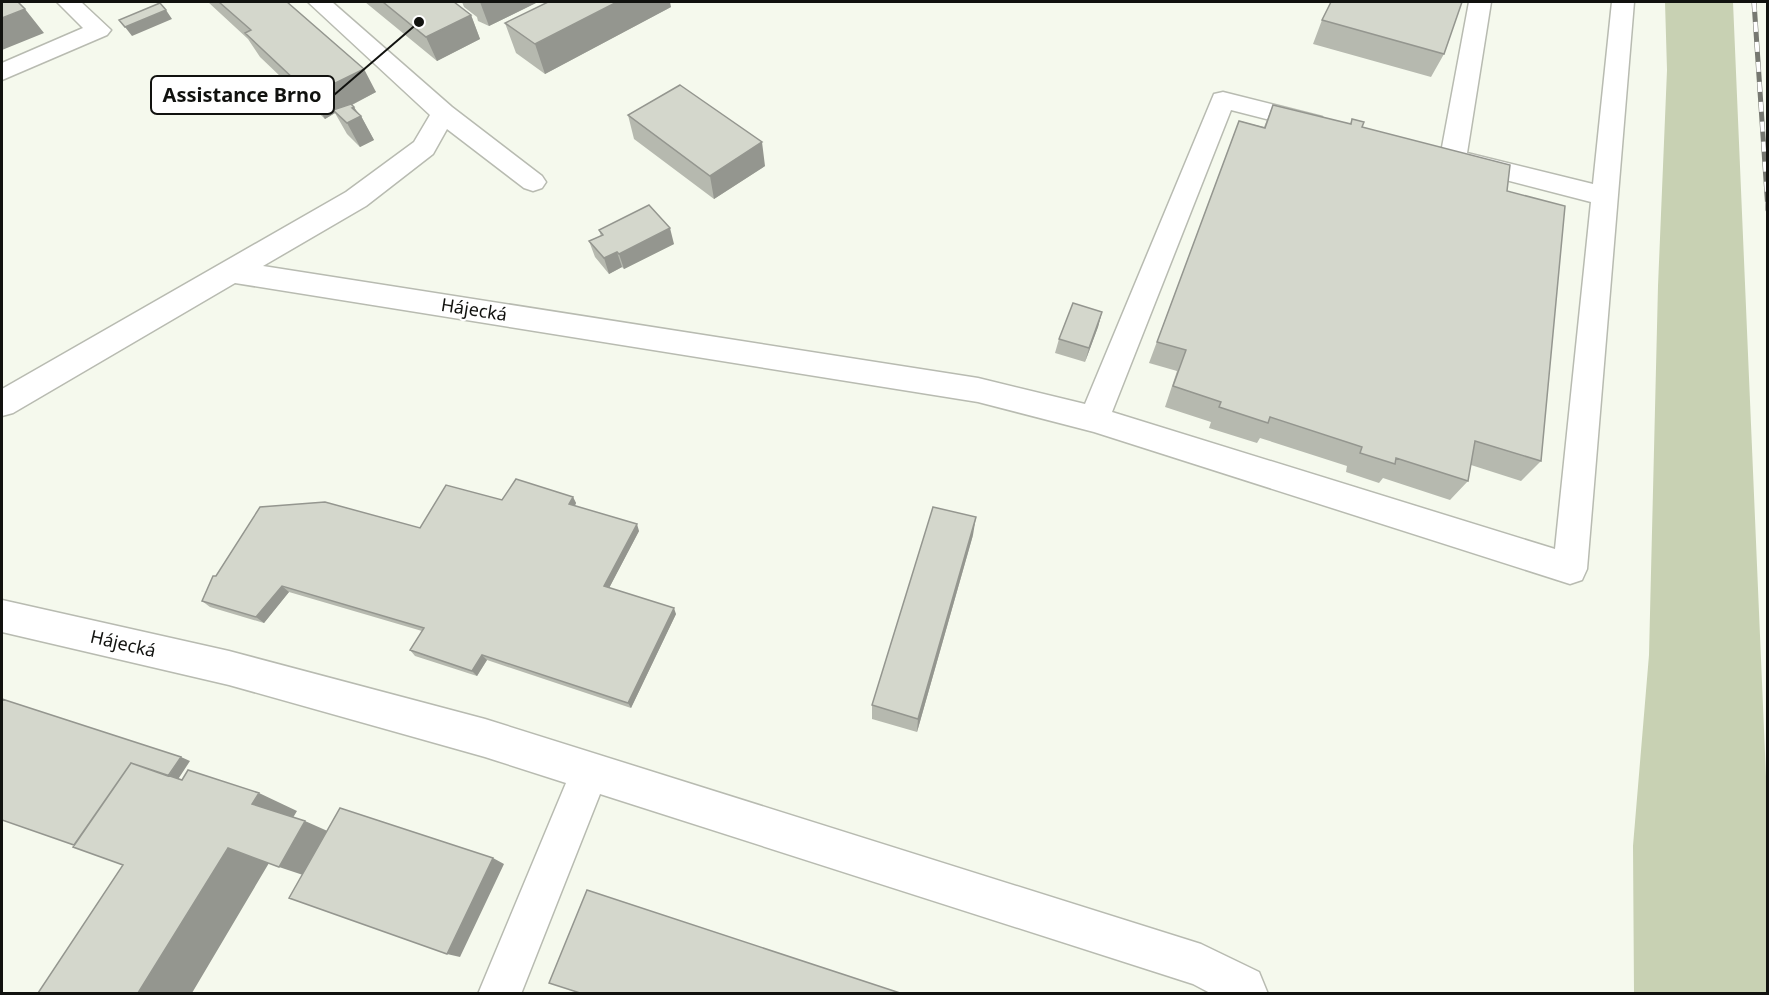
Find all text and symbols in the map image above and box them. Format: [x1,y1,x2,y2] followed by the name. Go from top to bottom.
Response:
[151,76,334,114] callout: Assistance Brno
[163,81,321,108] text: Assistance Brno
[439,292,509,326] street label: Hájecká
[88,624,158,662] street label: Hájecká

